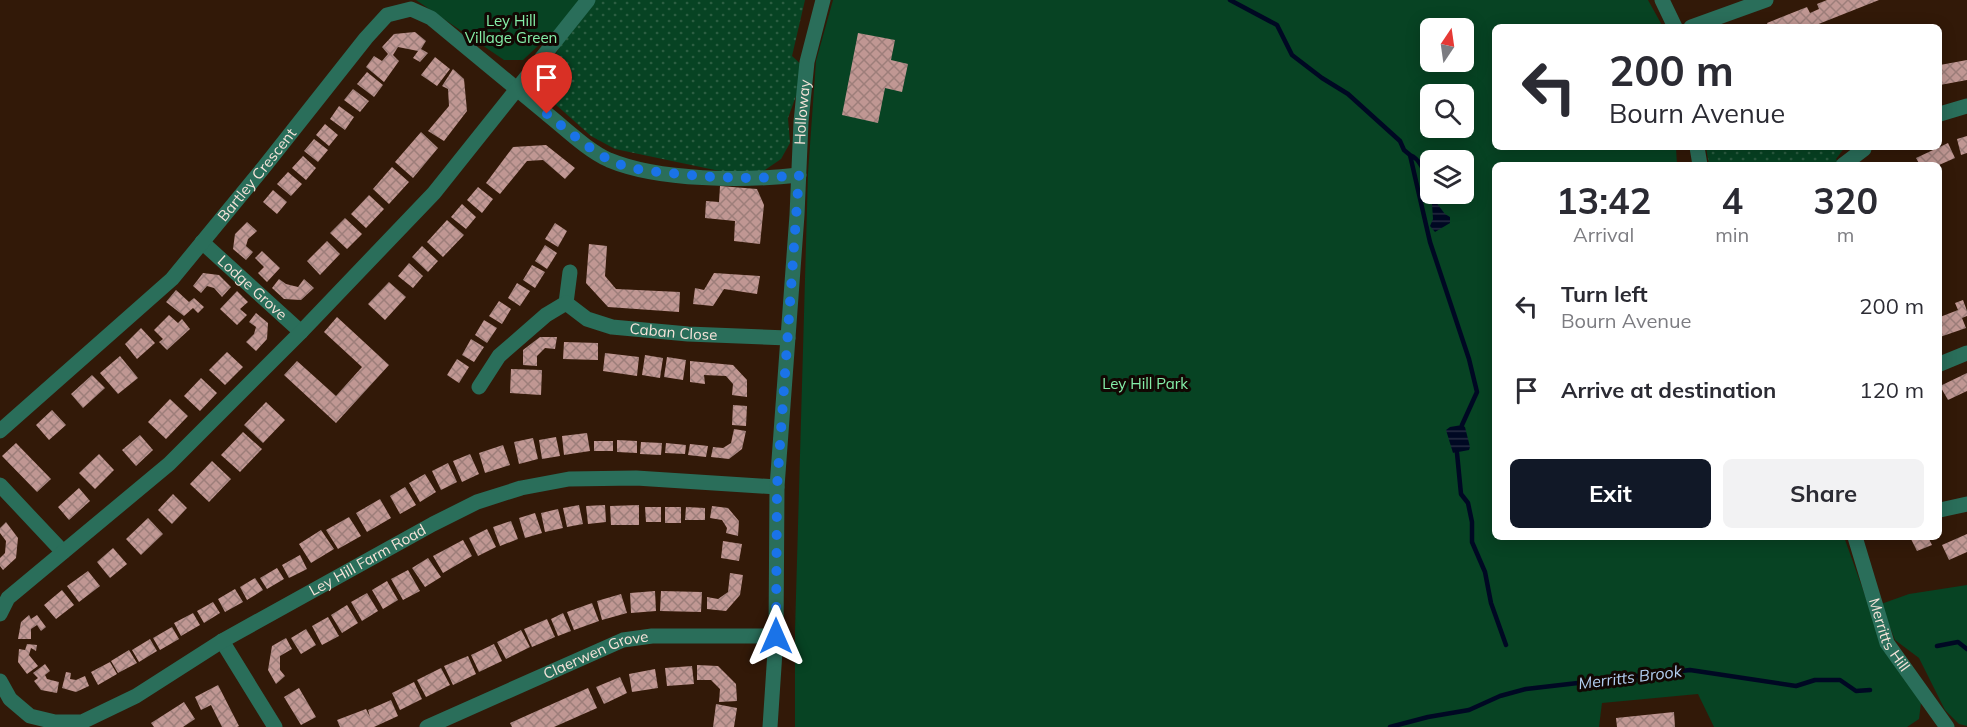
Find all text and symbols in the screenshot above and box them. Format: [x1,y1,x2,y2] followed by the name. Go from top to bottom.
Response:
[465,11,557,47] park label: Ley Hill Village Green
[1420,18,1474,72] north arrow
[1420,18,1474,204] map controls
[1609,44,1734,97] text: 200 m
[1510,48,1588,126] icon: left
[521,52,572,114] pin
[530,61,563,94] icon: arrive
[790,78,814,145] street label: Holloway
[1420,84,1474,138] button: search
[1609,96,1785,130] text: Bourn Avenue
[213,124,300,225] street label: Bartley Crescent
[1420,150,1474,204] button: layers
[1556,178,1651,223] text: 13:42
[1721,178,1743,223] text: 4
[1813,178,1878,223] text: 320
[1573,222,1634,247] text: Arrival
[1715,222,1749,247] text: min
[1837,222,1854,247] text: m
[214,251,291,324] street label: Lodge Grove
[1561,280,1648,308] text: Turn left
[1510,290,1543,323] icon: left
[1859,292,1924,320] text: 200 m
[1561,308,1691,333] text: Bourn Avenue
[629,319,718,344] street label: Caban Close
[1102,374,1188,393] park label: Ley Hill Park
[1510,374,1543,407] icon: arrive
[1561,376,1776,404] text: Arrive at destination
[1859,376,1924,404] text: 120 m
[1510,459,1711,528] button: Exit
[1723,459,1924,528] button: Share
[306,520,429,600] street label: Ley Hill Farm Road
[1865,596,1914,675] street label: Merritts Hill
[744,604,808,668] position arrow
[540,627,649,683] street label: Claerwen Grove
[1577,661,1684,693] water label: Merritts Brook

